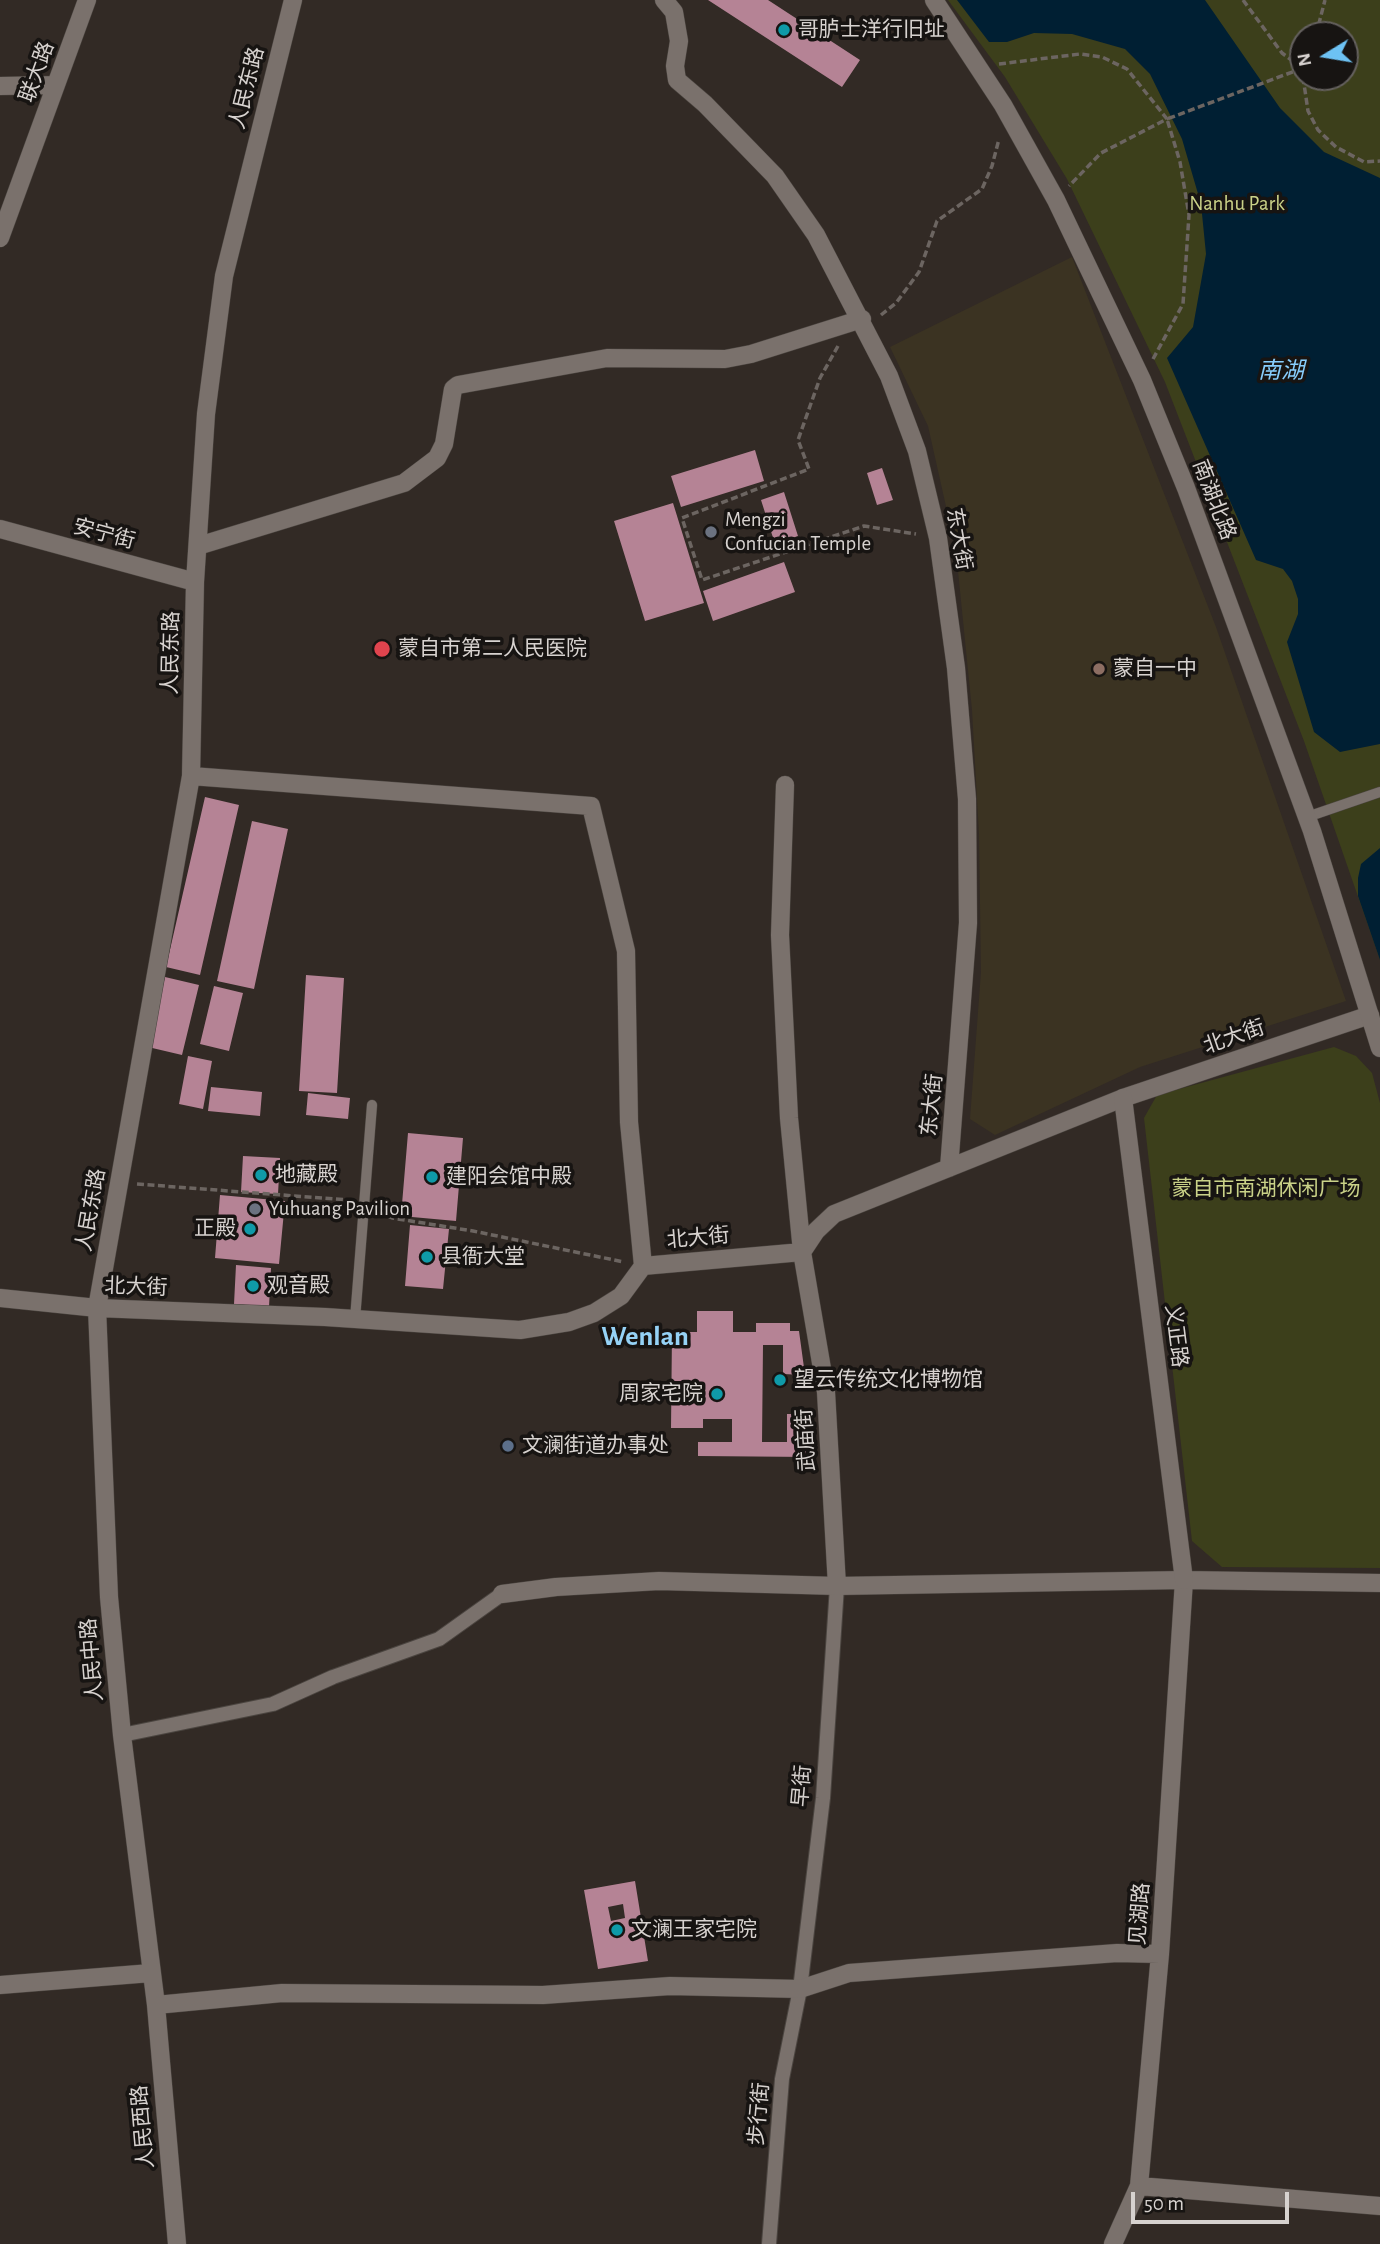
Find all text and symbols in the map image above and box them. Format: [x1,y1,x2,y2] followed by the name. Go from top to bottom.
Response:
[798,17,945,43] place label: 哥胪士洋行旧址
[1289,21,1359,91] north arrow
[776,22,792,38] marker: 哥胪士洋行旧址
[14,38,60,106] street label: 联大路
[225,44,269,132] street label: 人民东路
[1294,51,1315,68] text: N
[1189,191,1285,217] park label: Nanhu Park
[1258,357,1304,385] water label: 南湖
[1187,456,1241,544] street label: 南湖北路
[941,506,977,572] street label: 东大街
[725,507,871,557] place label: Mengzi Confucian Temple
[70,514,138,554] street label: 安宁街
[703,524,719,540] marker: Mengzi Confucian Temple
[158,611,184,695] street label: 人民东路
[398,636,587,662] place label: 蒙自市第二人民医院
[372,639,392,659] marker: 蒙自市第二人民医院
[1113,656,1197,682] place label: 蒙自一中
[1091,661,1107,677] marker: 蒙自一中
[1200,1015,1268,1059] street label: 北大街
[916,1072,948,1138] street label: 东大街
[275,1162,338,1188] place label: 地藏殿
[446,1164,572,1190] place label: 建阳会馆中殿
[71,1166,111,1254] street label: 人民东路
[253,1167,269,1183] marker: 地藏殿
[424,1169,440,1185] marker: 建阳会馆中殿
[1172,1176,1360,1202] park label: 蒙自市南湖休闲广场
[269,1196,410,1222] place label: Yuhuang Pavilion
[247,1201,263,1217] marker: Yuhuang Pavilion
[194,1216,236,1242] place label: 正殿
[242,1221,258,1237] marker: 正殿
[666,1223,730,1253] street label: 北大街
[441,1244,525,1270] place label: 县衙大堂
[419,1249,435,1265] marker: 县衙大堂
[104,1273,168,1301] street label: 北大街
[267,1273,330,1299] place label: 观音殿
[245,1278,261,1294] marker: 观音殿
[1160,1303,1192,1369] street label: 义正路
[601,1320,689,1354] district label: Wenlan
[794,1367,983,1393] place label: 望云传统文化博物馆
[772,1372,788,1388] marker: 望云传统文化博物馆
[619,1381,703,1407] place label: 周家宅院
[709,1386,725,1402] marker: 周家宅院
[792,1408,820,1472] street label: 武庙街
[522,1433,669,1459] place label: 文澜街道办事处
[500,1438,516,1454] marker: 文澜街道办事处
[76,1617,108,1703] street label: 人民中路
[788,1764,816,1808] street label: 早街
[1125,1882,1155,1946] street label: 见湖路
[631,1917,757,1943] place label: 文澜王家宅院
[609,1922,625,1938] marker: 文澜王家宅院
[744,2082,774,2146] street label: 步行街
[127,2084,159,2170] street label: 人民西路
[1135,2178,1292,2222] scale bar
[1144,2193,1184,2214] text: 50 m

